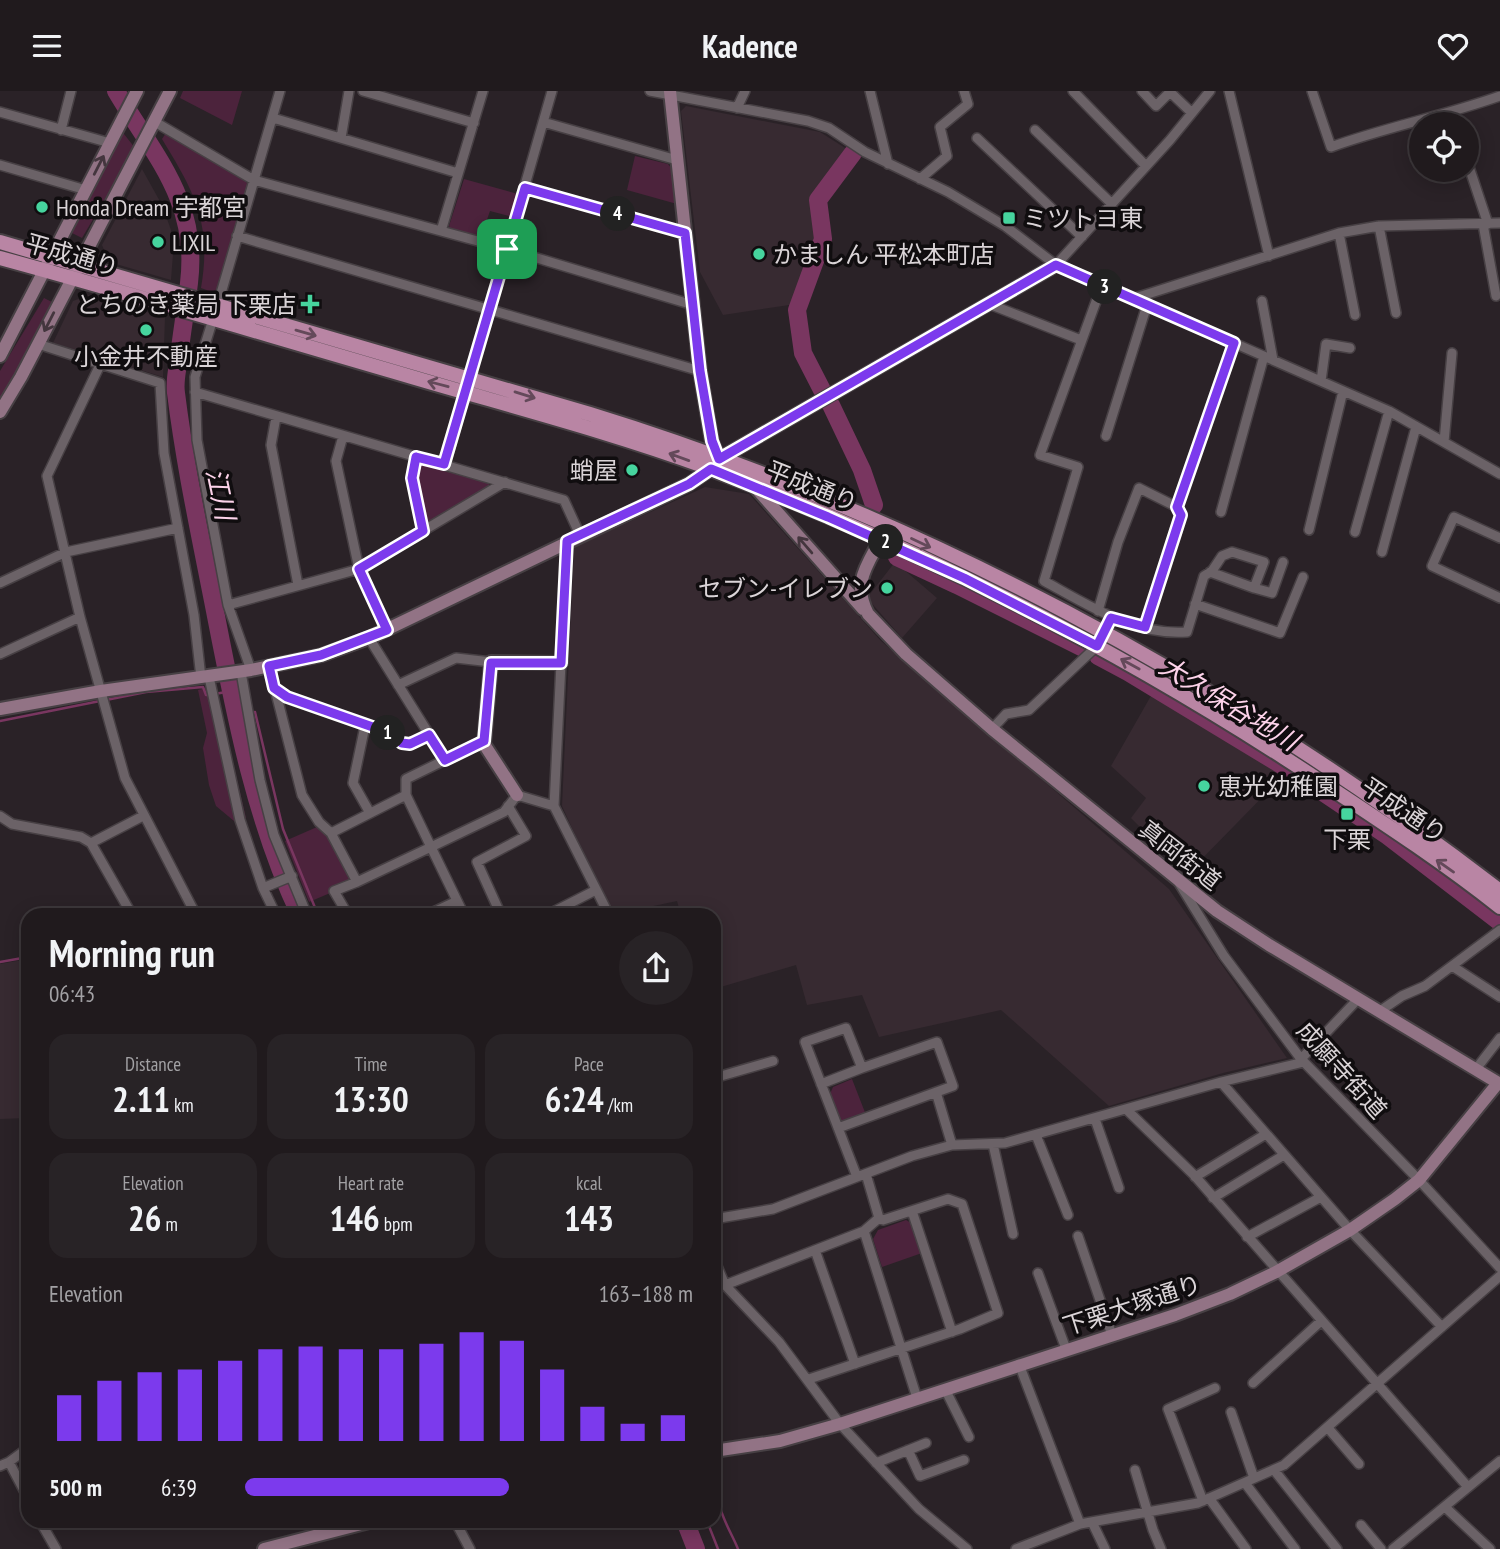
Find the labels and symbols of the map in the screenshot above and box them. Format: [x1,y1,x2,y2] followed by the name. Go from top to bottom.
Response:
[93,155,107,175] one-way arrow
[56,192,246,223] place label: Honda Dream 宇都宮
[600,197,636,231] pin: 4
[34,199,50,215] marker: Honda Dream 宇都宮
[1023,203,1143,234] place label: ミツトヨ東
[1001,210,1017,226] marker: ミツトヨ東
[477,219,537,279] pin
[22,227,122,283] street label: 平成通り
[172,227,215,258] place label: LIXIL
[150,234,166,250] marker: LIXIL
[773,239,994,270] place label: かましん 平松本町店
[751,246,767,262] marker: かましん 平松本町店
[1088,269,1122,305] pin: 3
[76,289,296,320] place label: とちのき薬局 下栗店
[302,296,318,312] marker: とちのき薬局 下栗店
[42,312,56,332] one-way arrow
[138,322,154,338] marker: 小金井不動産
[295,327,317,340] one-way arrow
[74,341,218,372] place label: 小金井不動産
[427,377,450,390] one-way arrow
[514,389,536,402] one-way arrow
[668,450,690,463] one-way arrow
[762,454,862,518] street label: 平成通り
[570,455,618,486] place label: 蛸屋
[624,462,640,478] marker: 蛸屋
[199,465,243,526] water label: 江川
[868,525,903,559] pin: 2
[797,536,813,554] one-way arrow
[911,537,932,550] one-way arrow
[698,573,873,604] place label: セブン-イレブン
[879,580,895,596] marker: セブン-イレブン
[1154,649,1307,759] water label: 大久保谷地川
[1121,657,1141,671] one-way arrow
[370,715,406,751] pin: 1
[1356,770,1452,850] street label: 平成通り
[1218,771,1338,802] place label: 恵光幼稚園
[1196,778,1212,794] marker: 恵光幼稚園
[1339,806,1355,822] marker: 下栗
[1133,813,1227,897] street label: 真岡街道
[1323,824,1371,855] place label: 下栗
[1436,859,1455,873] one-way arrow
[1290,1015,1394,1125] street label: 成願寺街道
[1059,1268,1205,1342] street label: 下栗大塚通り

